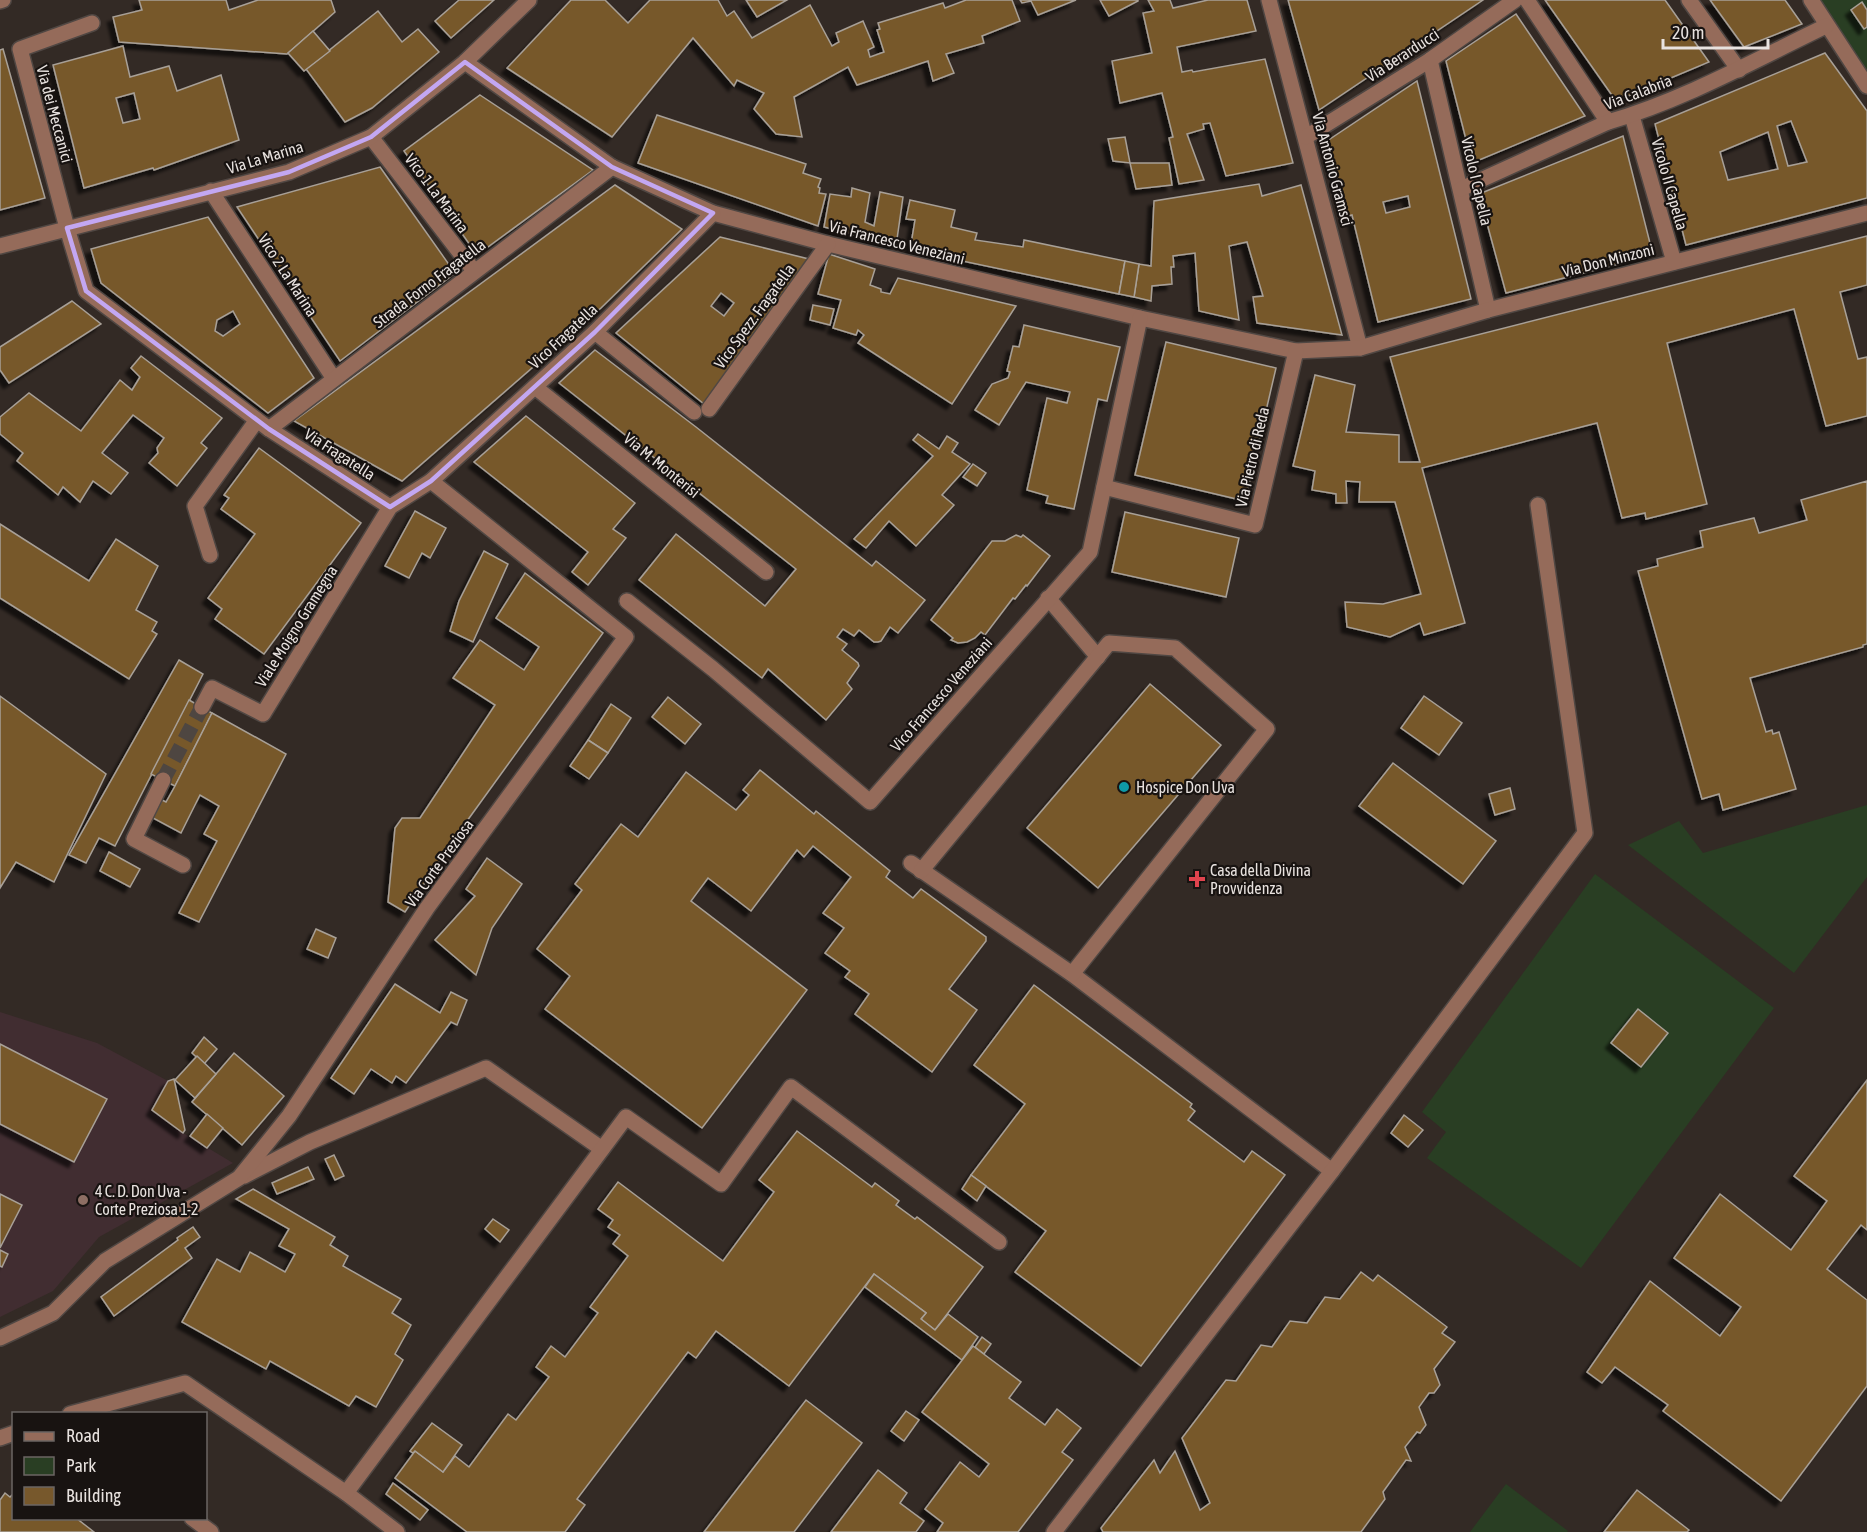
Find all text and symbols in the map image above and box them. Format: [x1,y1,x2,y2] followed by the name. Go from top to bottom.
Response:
[1663,12,1768,50] scale bar
[1672,22,1704,43] text: 20 m
[1362,25,1442,85] street label: Via Berarducci
[33,63,77,165] street label: Via dei Meccanici
[1602,71,1674,113] street label: Via Calabria
[1309,110,1357,228] street label: Via Antonio Gramsci
[1457,135,1496,227] street label: Vicolo I Capella
[1647,136,1692,232] street label: Vicolo II Capella
[225,137,305,177] street label: Via La Marina
[401,150,473,236] street label: Vico 1 La Marina
[827,216,967,268] street label: Via Francesco Veneziani
[255,230,321,320] street label: Vico 2 La Marina
[369,235,489,332] street label: Strada Forno Fragatella
[1560,240,1656,280] street label: Via Don Minzoni
[710,260,799,372] street label: Vico Spezz. Fragatella
[525,300,602,373] street label: Vico Fragatella
[1232,405,1272,509] street label: Via Pietro di Reda
[301,424,379,484] street label: Via Fragatella
[620,429,704,501] street label: Via M. Monterisi
[251,562,342,691] street label: Viale Moigno Gramegna
[887,633,995,755] street label: Vico Francesco Veneziani
[1136,778,1235,797] place label: Hospice Don Uva
[1117,780,1131,794] marker: Hospice Don Uva
[401,816,477,910] street label: Via Corte Preziosa
[1210,861,1311,897] place label: Casa della Divina Provvidenza
[1188,870,1206,888] marker: Casa della Divina Provvidenza
[95,1182,199,1218] place label: 4 C. D. Don Uva - Corte Preziosa 1-2
[76,1193,90,1207] marker: 4 C. D. Don Uva - Corte Preziosa 1-2
[12,1412,207,1520] legend
[66,1425,100,1446] text: Road
[66,1455,96,1476] text: Park
[66,1485,121,1506] text: Building

